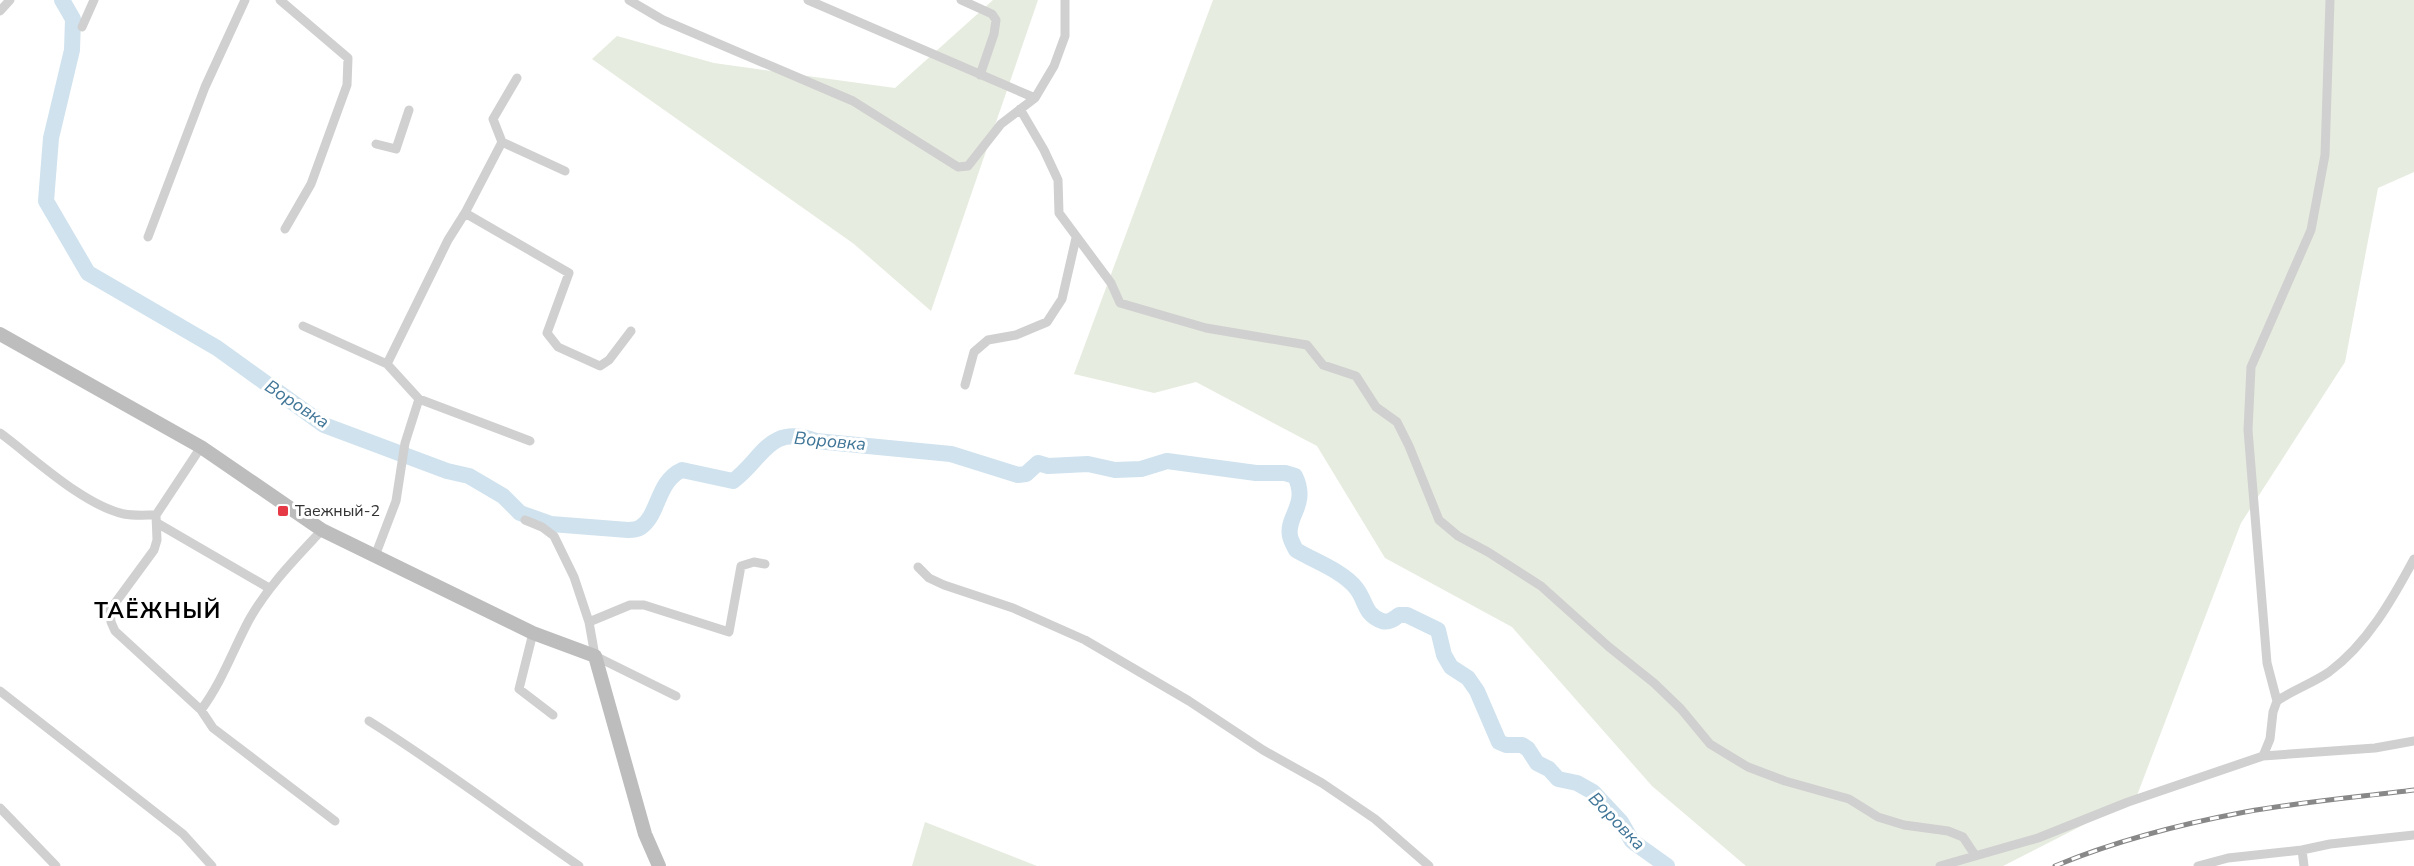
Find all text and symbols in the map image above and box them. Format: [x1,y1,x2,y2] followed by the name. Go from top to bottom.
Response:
[260,374,334,434] water label: Воровка
[793,426,867,456] water label: Воровка
[295,500,380,522] place label: Таежный-2
[276,504,290,518] marker: Таежный-2
[94,596,222,626] district label: ТАЁЖНЫЙ
[1583,787,1651,855] water label: Воровка

